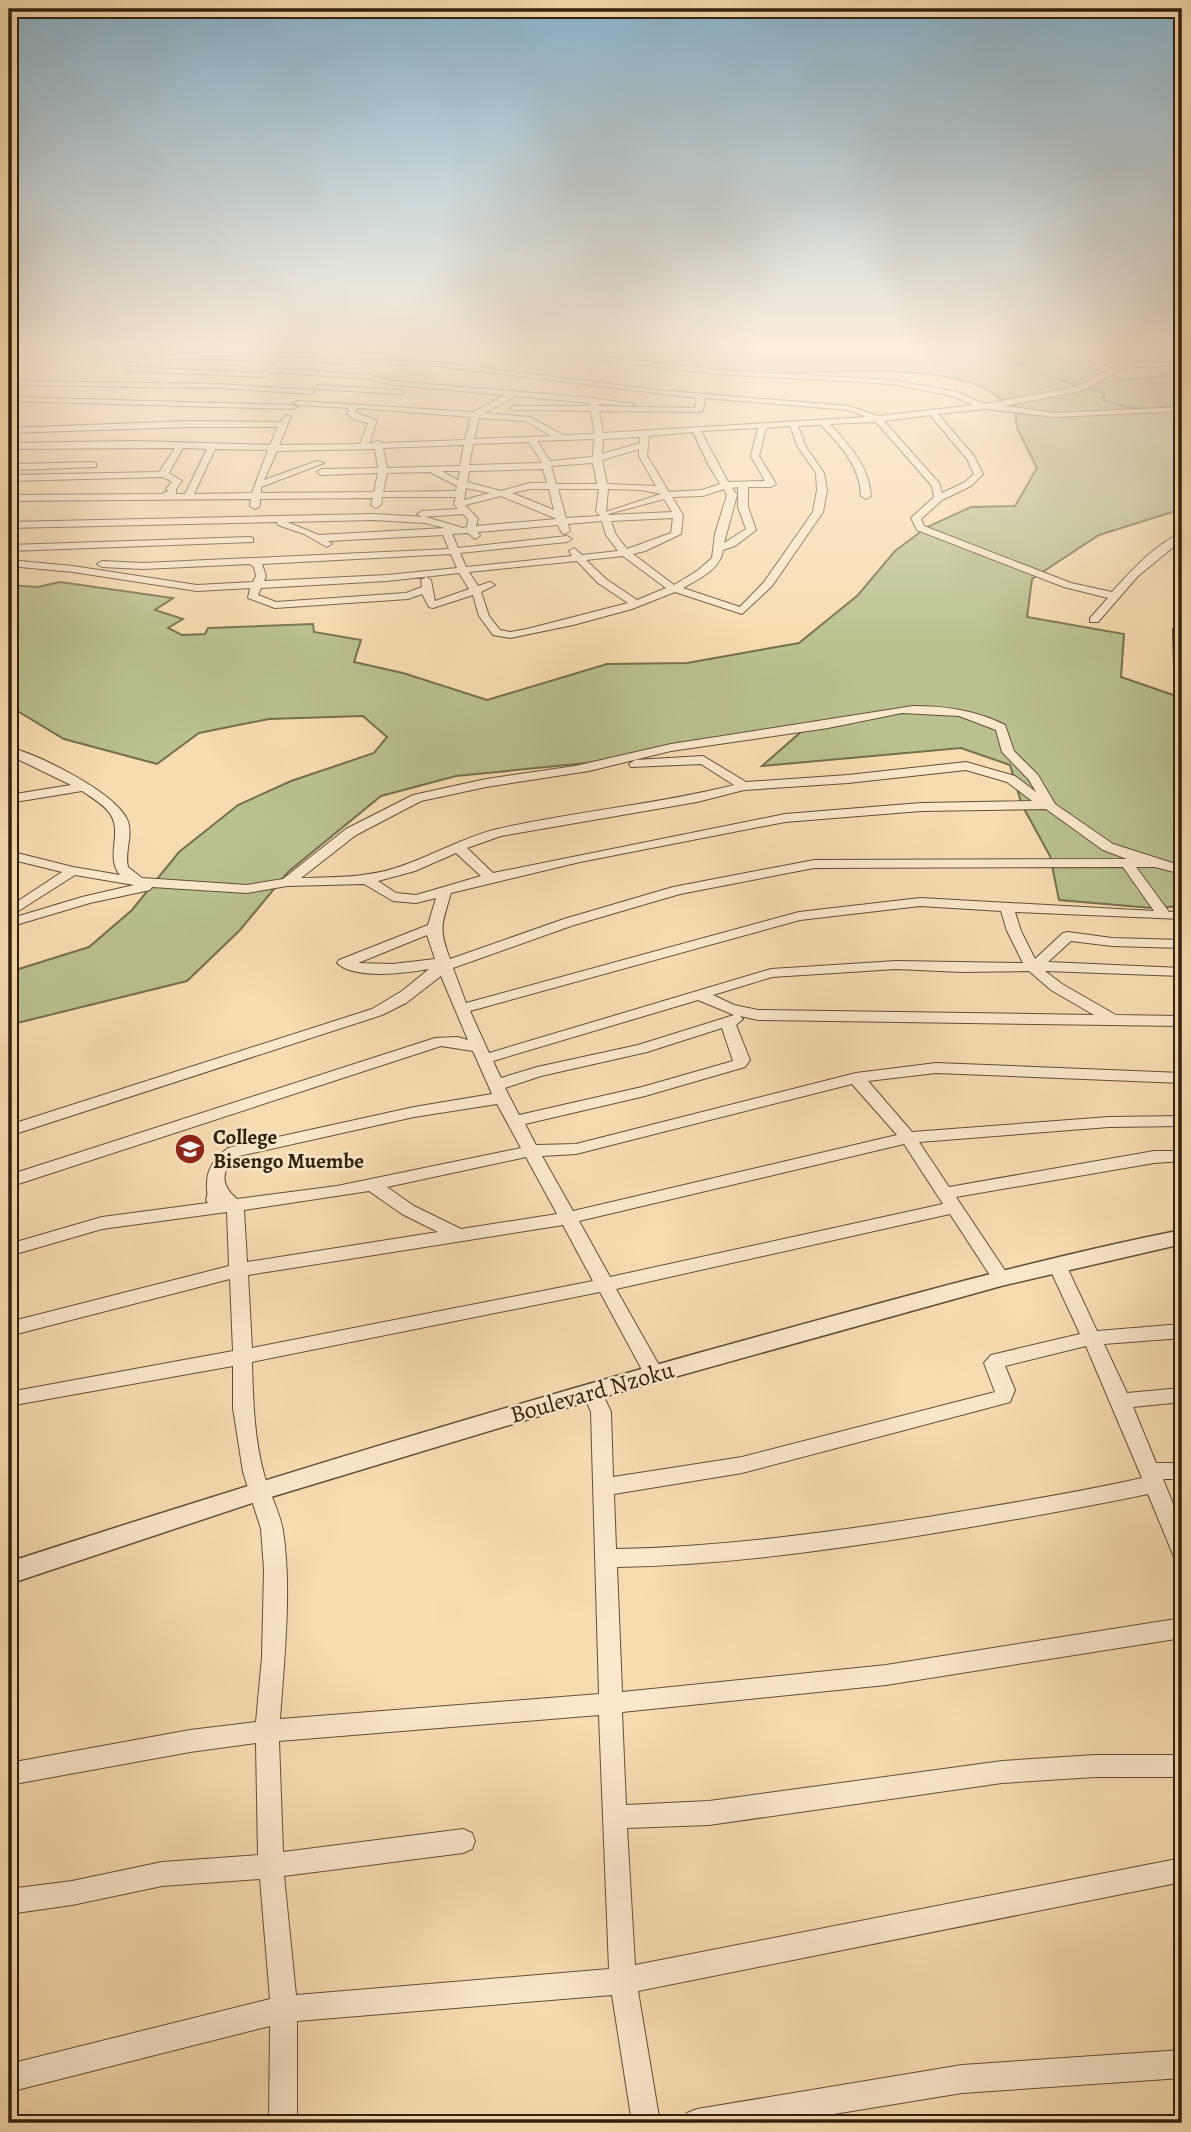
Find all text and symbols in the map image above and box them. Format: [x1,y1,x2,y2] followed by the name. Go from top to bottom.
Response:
[213,1123,364,1175] place label: College Bisengo Muembe
[173,1132,207,1166] school or university icon: College Bisengo Muembe
[506,1353,678,1431] street label: Boulevard Nzoku

